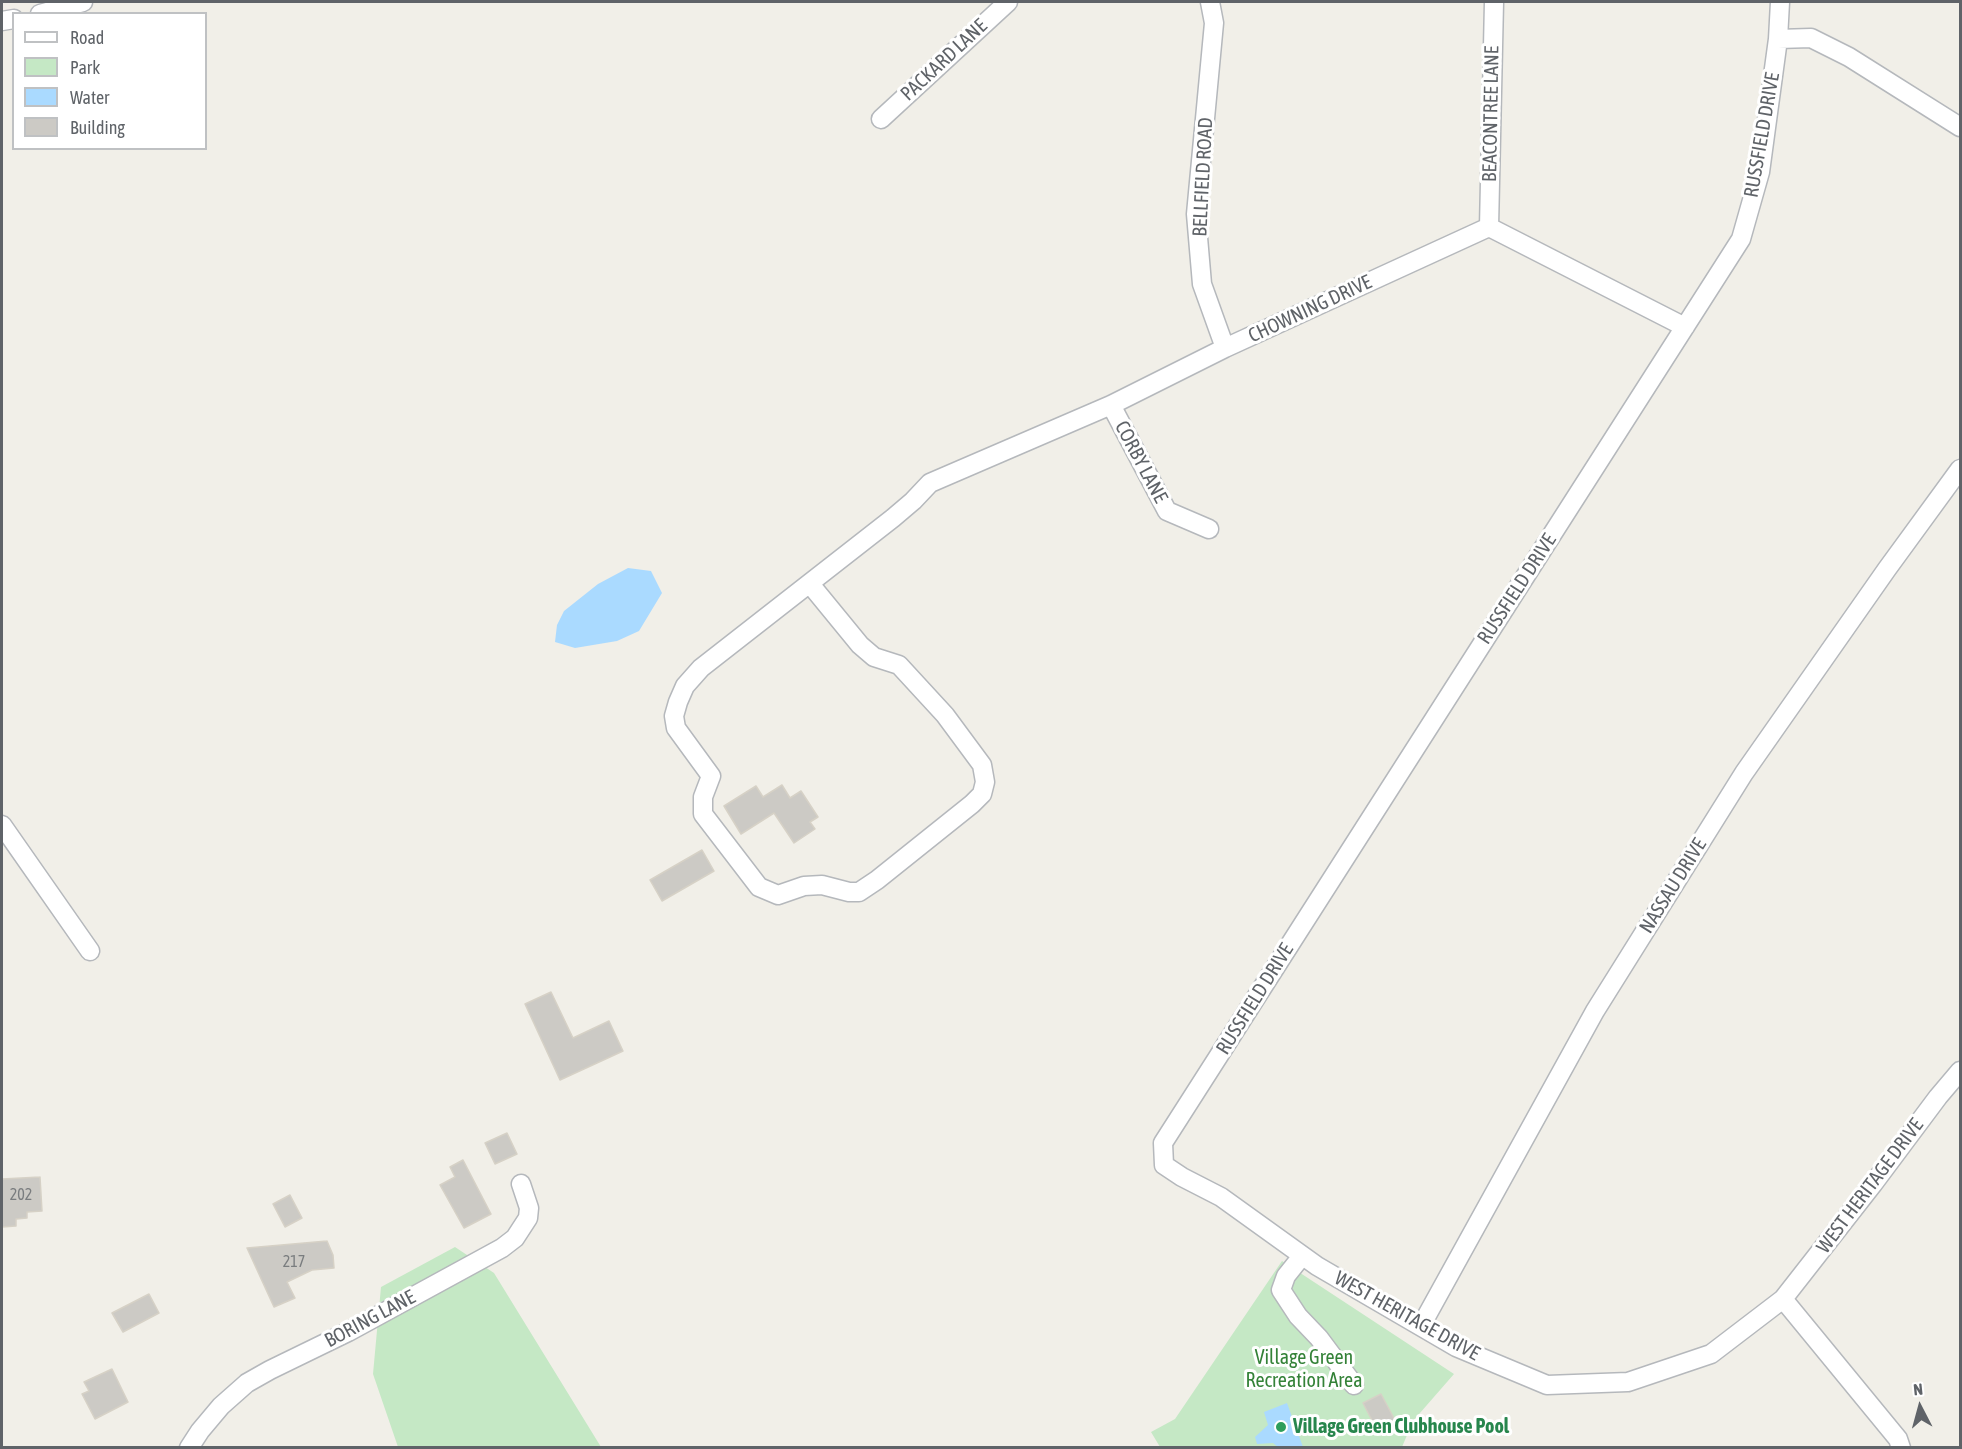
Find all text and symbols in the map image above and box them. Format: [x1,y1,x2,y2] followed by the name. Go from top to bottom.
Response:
[12,12,207,150] legend
[896,14,992,106] street label: PACKARD LANE
[70,27,104,48] text: Road
[1478,46,1504,182] street label: BEACONTREE LANE
[70,57,100,78] text: Park
[1739,71,1785,199] street label: RUSSFIELD DRIVE
[70,87,109,108] text: Water
[70,117,125,138] text: Building
[1188,117,1218,237] street label: BELLFIELD ROAD
[1245,270,1375,348] street label: CHOWNING DRIVE
[1109,417,1173,507] street label: CORBY LANE
[1472,529,1562,649] street label: RUSSFIELD DRIVE
[1634,834,1712,938] street label: NASSAU DRIVE
[1211,939,1299,1059] street label: RUSSFIELD DRIVE
[1812,1114,1928,1258] street label: WEST HERITAGE DRIVE
[10,1185,32,1205] house number: 202
[283,1252,305,1272] house number: 217
[1330,1266,1484,1366] street label: WEST HERITAGE DRIVE
[321,1285,419,1353] street label: BORING LANE
[1246,1346,1362,1393] park label: Village Green Recreation Area
[1890,1377,1950,1437] north arrow
[1912,1380,1924,1399] text: N
[1293,1415,1509,1439] place label: Village Green Clubhouse Pool
[1274,1420,1288,1434] marker: Village Green Clubhouse Pool

